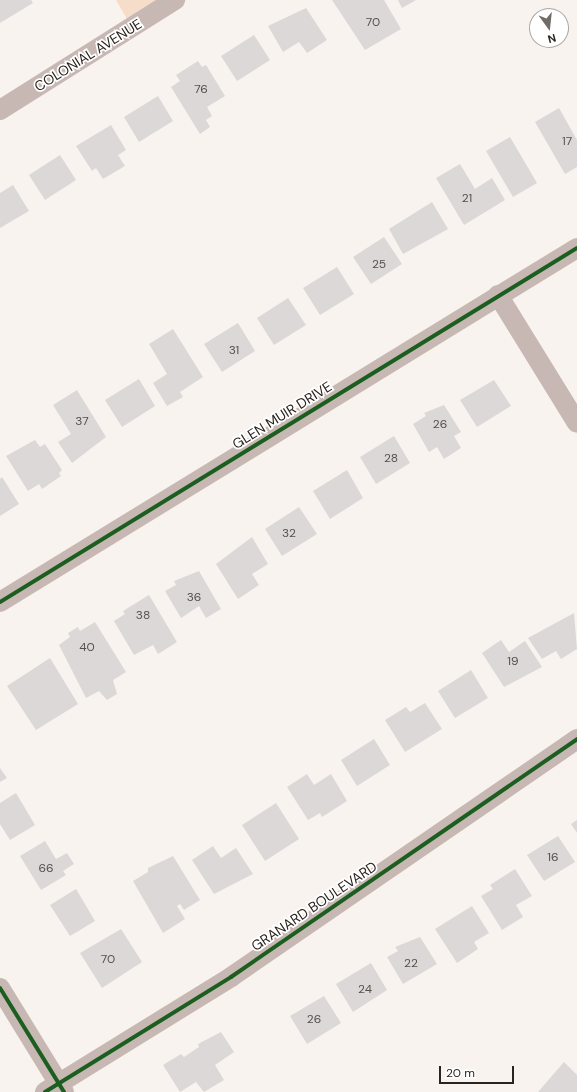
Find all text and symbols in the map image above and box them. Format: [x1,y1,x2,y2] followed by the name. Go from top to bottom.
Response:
[529,8,569,48] north arrow
[31,15,145,95] street label: COLONIAL AVENUE
[366,16,380,30] house number: 70
[546,31,558,46] text: N
[194,83,208,97] house number: 76
[562,135,572,149] house number: 17
[462,192,472,206] house number: 21
[372,258,386,272] house number: 25
[229,344,239,358] house number: 31
[229,378,335,452] street label: GLEN MUIR DRIVE
[75,415,89,429] house number: 37
[433,418,447,432] house number: 26
[384,452,398,466] house number: 28
[282,527,296,541] house number: 32
[187,591,201,605] house number: 36
[136,609,150,623] house number: 38
[79,641,95,655] house number: 40
[507,655,519,669] house number: 19
[547,851,559,865] house number: 16
[248,858,380,954] street label: GRANARD BOULEVARD
[38,862,54,876] house number: 66
[101,953,115,967] house number: 70
[404,957,418,971] house number: 22
[358,983,372,997] house number: 24
[307,1013,321,1027] house number: 26
[441,1058,516,1084] scale bar
[446,1065,475,1081] text: 20 m

